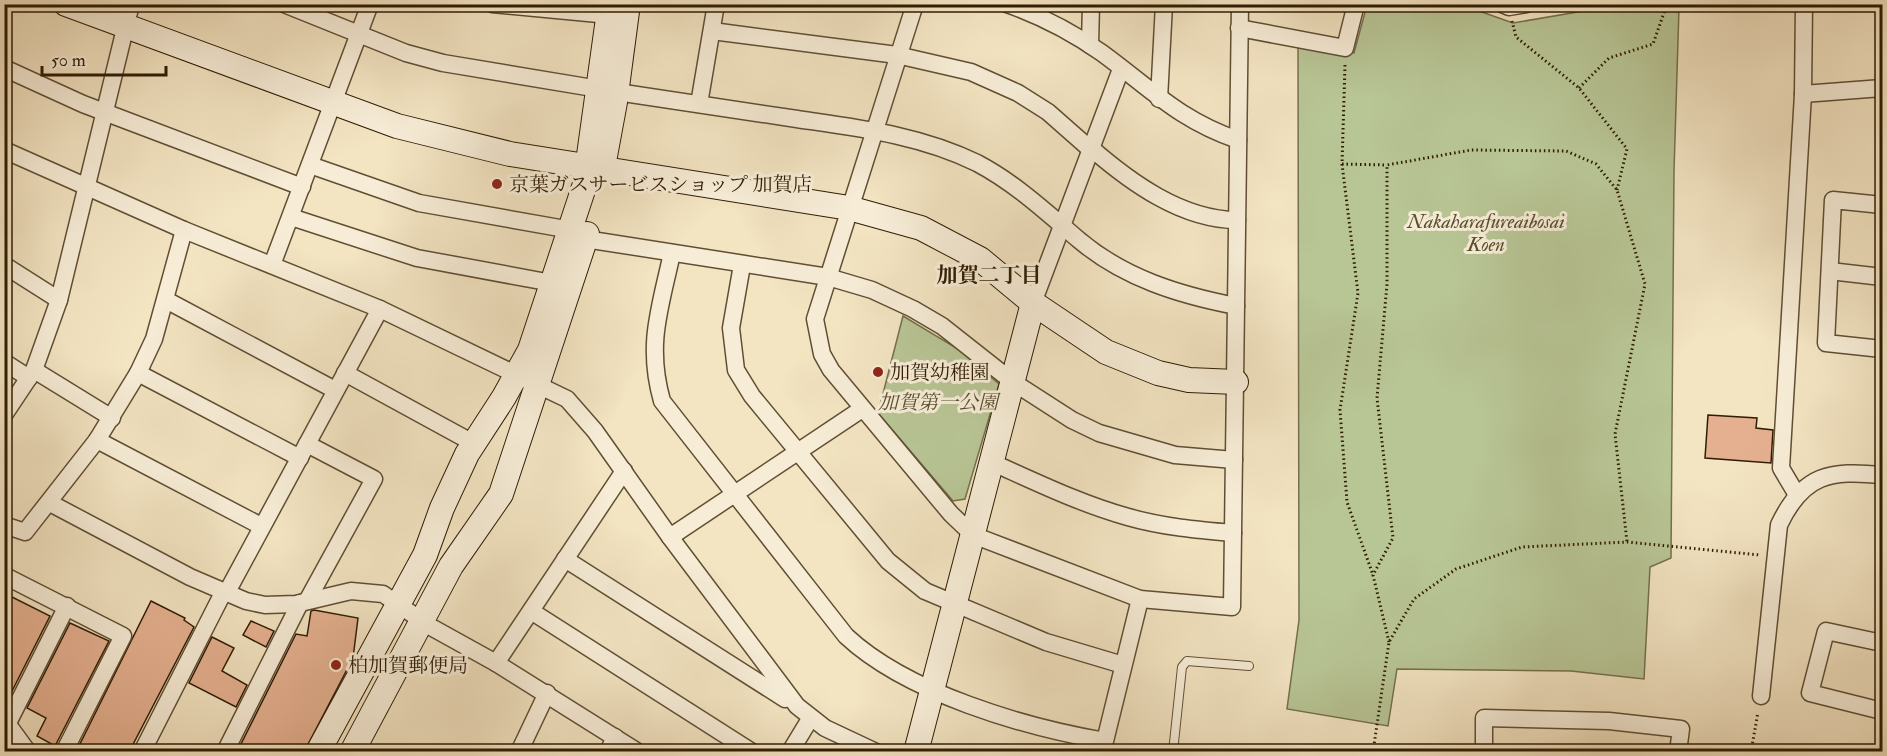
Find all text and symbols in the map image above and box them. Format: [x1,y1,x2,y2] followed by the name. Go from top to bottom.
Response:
[42,39,166,77] scale bar
[51,49,86,72] text: 50 m
[509,172,812,197] place label: 京葉ガスサービスショップ 加賀店
[490,177,504,191] marker: 京葉ガスサービスショップ 加賀店
[1406,209,1565,257] park label: Nakaharafureaibosai Koen
[937,262,1042,289] district label: 加賀二丁目
[890,360,990,385] place label: 加賀幼稚園
[871,365,885,379] marker: 加賀幼稚園
[878,390,1001,415] park label: 加賀第一公園
[348,653,468,678] place label: 柏加賀郵便局
[329,658,343,672] marker: 柏加賀郵便局

